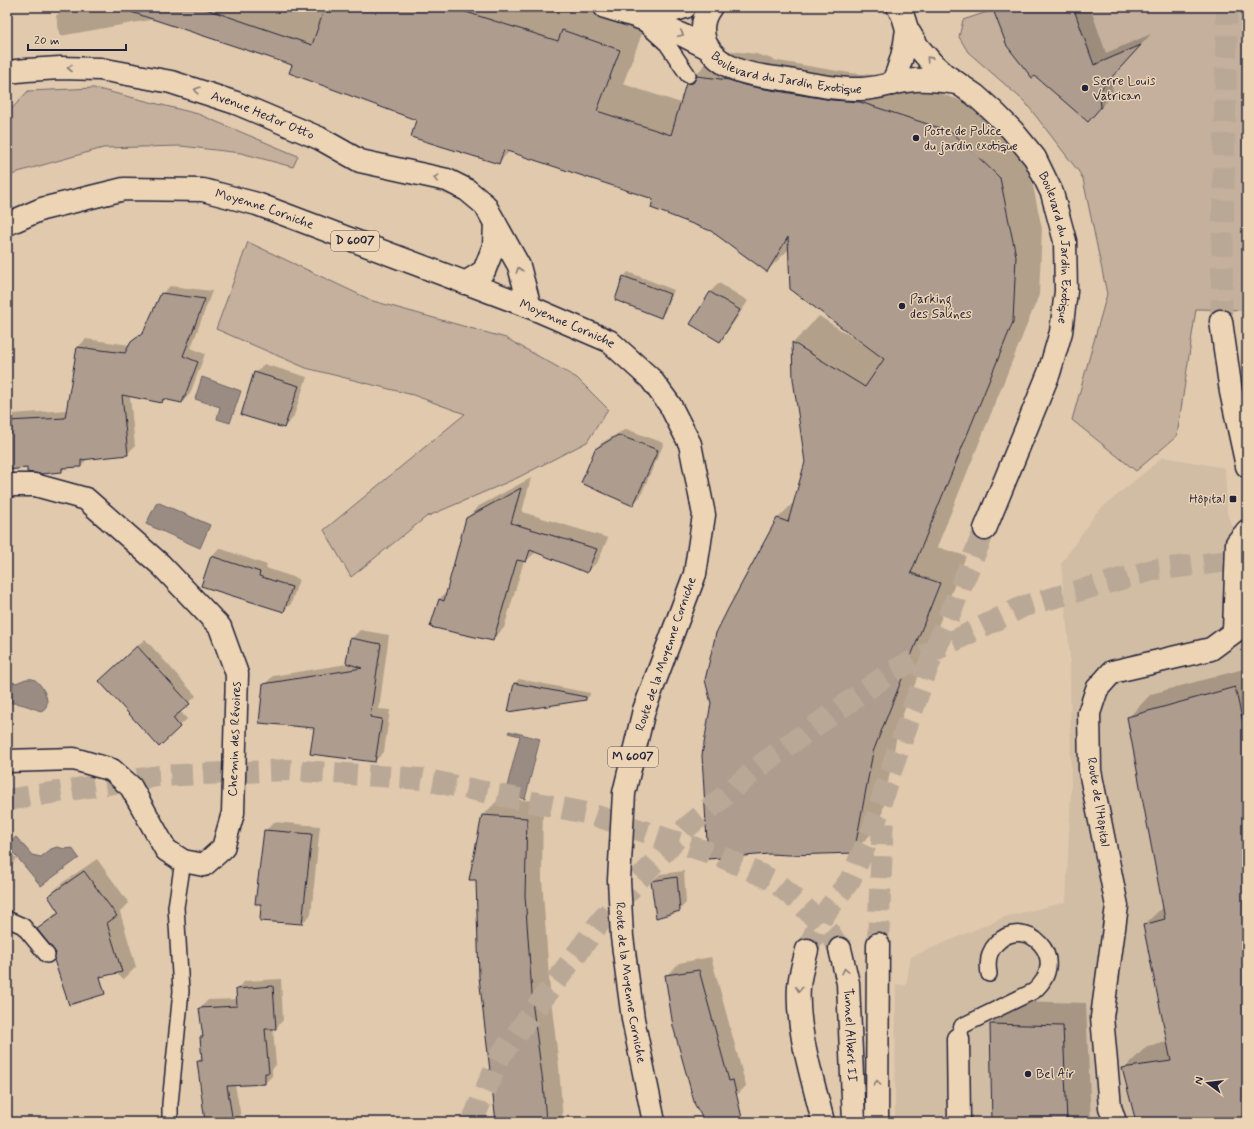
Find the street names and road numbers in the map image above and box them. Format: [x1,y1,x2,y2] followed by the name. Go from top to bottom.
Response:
[707,48,862,98] street label: Boulevard du Jardin Exotique
[209,87,317,144] street label: Avenue Hector Otto
[1034,169,1075,325] street label: Boulevard du Jardin Exotique
[213,185,316,233] street label: Moyenne Corniche
[331,231,379,251] road number: D 6007
[517,295,620,352] street label: Moyenne Corniche
[632,575,700,733] street label: Route de la Moyenne Corniche
[224,681,246,797] street label: Chemin des Révoires
[608,747,658,767] road number: M 6007
[1083,756,1114,848] street label: Route de l'Hôpital
[612,902,650,1065] street label: Route de la Moyenne Corniche
[840,988,861,1083] street label: Tunnel Albert II

